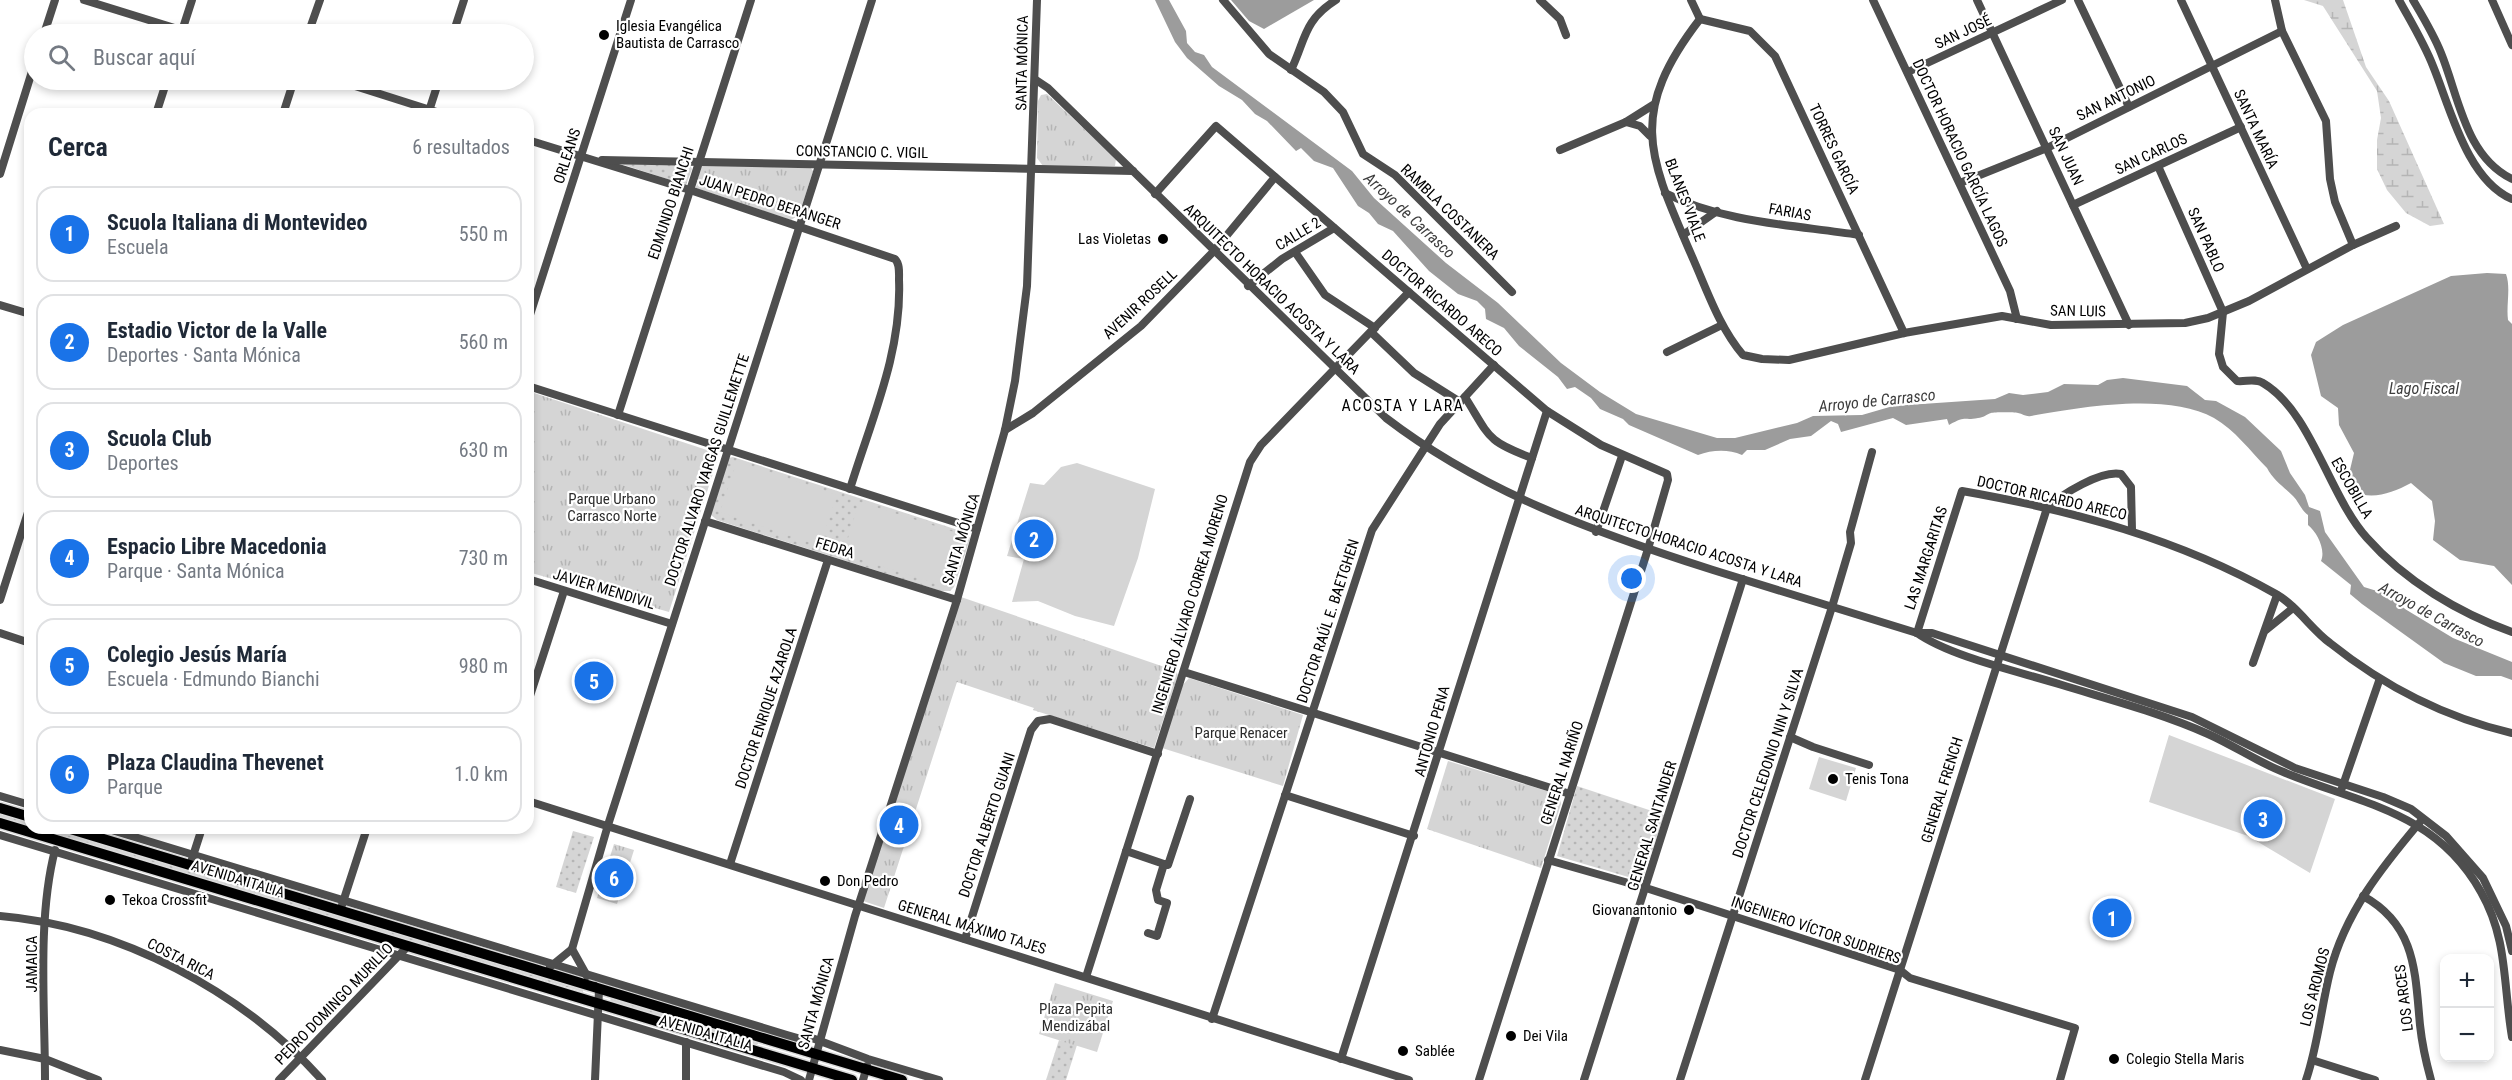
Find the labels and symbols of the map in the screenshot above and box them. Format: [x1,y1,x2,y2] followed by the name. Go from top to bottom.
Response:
[1932,11,1994,53] street label: SAN JOSÉ
[1012,15,1032,111] street label: SANTA MÓNICA
[616,17,739,52] place label: Iglesia Evangélica Bautista de Carrasco
[597,28,611,42] marker: Iglesia Evangélica Bautista de Carrasco
[1909,56,2012,250] street label: DOCTOR HORACIO GARCÍA LAGOS
[2074,71,2158,125] street label: SAN ANTONIO
[2230,86,2282,172] street label: SANTA MARÍA
[1805,101,1863,197] street label: TORRES GARCÍA
[2045,124,2087,188] street label: SAN JUAN
[550,126,584,186] street label: ORLEANS
[2112,129,2190,179] street label: SAN CARLOS
[796,142,928,162] street label: CONSTANCIO C. VIGIL
[644,144,698,262] street label: EDMUNDO BIANCHI
[1661,156,1709,244] street label: BLANES VIALE
[1397,160,1503,264] street label: RAMBLA COSTANERA
[1360,168,1459,262] water label: Arroyo de Carrasco
[697,171,843,233] street label: JUAN PEDRO BERANGER
[1767,199,1813,225] street label: FARIAS
[1180,200,1364,378] street label: ARQUITECTO HORACIO ACOSTA Y LARA
[2184,205,2228,275] street label: SAN PABLO
[1272,213,1324,255] street label: CALLE 2
[1078,230,1151,248] place label: Las Violetas
[1156,232,1170,246] marker: Las Violetas
[1378,246,1506,360] street label: DOCTOR RICARDO ARECO
[1099,265,1181,343] street label: AVENIR ROSELL
[2050,302,2106,320] street label: SAN LUIS
[661,351,753,589] street label: DOCTOR ALVARO VARGAS GUILLEMETTE
[2389,379,2460,398] water label: Lago Fiscal
[1817,385,1937,416] water label: Arroyo de Carrasco
[1341,396,1465,415] district label: ACOSTA Y LARA
[2327,454,2377,522] street label: ESCOBILLA
[1975,472,2129,524] street label: DOCTOR RICARDO ARECO
[567,490,657,525] park label: Parque Urbano Carrasco Norte
[938,490,984,587] street label: SANTA MÓNICA
[1148,492,1232,716] street label: INGENIERO ÁLVARO CORREA MORENO
[1573,501,1805,591] street label: ARQUITECTO HORACIO ACOSTA Y LARA
[1901,504,1951,612] street label: LAS MARGARITAS
[1014,516,1054,562] pin: 2
[813,534,857,563] street label: FEDRA
[1293,537,1363,705] street label: DOCTOR RAÚL E. BAETGHEN
[1617,564,1646,593] your location
[551,565,657,613] street label: JAVIER MENDIVIL
[2375,577,2488,651] water label: Arroyo de Carrasco
[731,625,801,791] street label: DOCTOR ENRIQUE AZAROLA
[574,658,614,704] pin: 5
[1729,665,1807,860] street label: DOCTOR CELEDONIO NIN Y SILVA
[1410,683,1454,779] street label: ANTONIO PENA
[1537,719,1587,827] street label: GENERAL NARIÑO
[1194,724,1288,742] park label: Parque Renacer
[1917,735,1967,845] street label: GENERAL FRENCH
[955,750,1019,900] street label: DOCTOR ALBERTO GUANI
[1624,759,1680,893] street label: GENERAL SANTANDER
[1845,770,1909,788] place label: Tenis Tona
[1826,772,1840,786] marker: Tenis Tona
[2244,796,2282,842] pin: 3
[880,802,918,848] pin: 4
[189,856,287,902] street label: AVENIDA ITALIA
[594,856,634,900] pin: 6
[837,872,898,890] place label: Don Pedro
[818,874,832,888] marker: Don Pedro
[122,891,207,909] place label: Tekoa Crossfit
[1729,892,1903,968] street label: INGENIERO VÍCTOR SUDRIERS
[103,893,117,907] marker: Tekoa Crossfit
[896,896,1049,958] street label: GENERAL MÁXIMO TAJES
[2092,896,2132,940] pin: 1
[1592,901,1677,919] place label: Giovanantonio
[1682,903,1696,917] marker: Giovanantonio
[144,934,218,984] street label: COSTA RICA
[23,935,41,992] street label: JAMAICA
[271,939,397,1069] street label: PEDRO DOMINGO MURILLO
[2297,945,2334,1028] street label: LOS AROMOS
[794,954,838,1051] street label: SANTA MÓNICA
[2391,963,2417,1032] street label: LOS ARCES
[1039,1000,1113,1035] park label: Plaza Pepita Mendizábal
[657,1011,755,1055] street label: AVENIDA ITALIA
[1523,1027,1568,1045] place label: Dei Vila
[1504,1029,1518,1043] marker: Dei Vila
[1415,1042,1455,1060] place label: Sablée
[1396,1044,1410,1058] marker: Sablée
[2126,1050,2245,1068] place label: Colegio Stella Maris
[2107,1052,2121,1066] marker: Colegio Stella Maris

